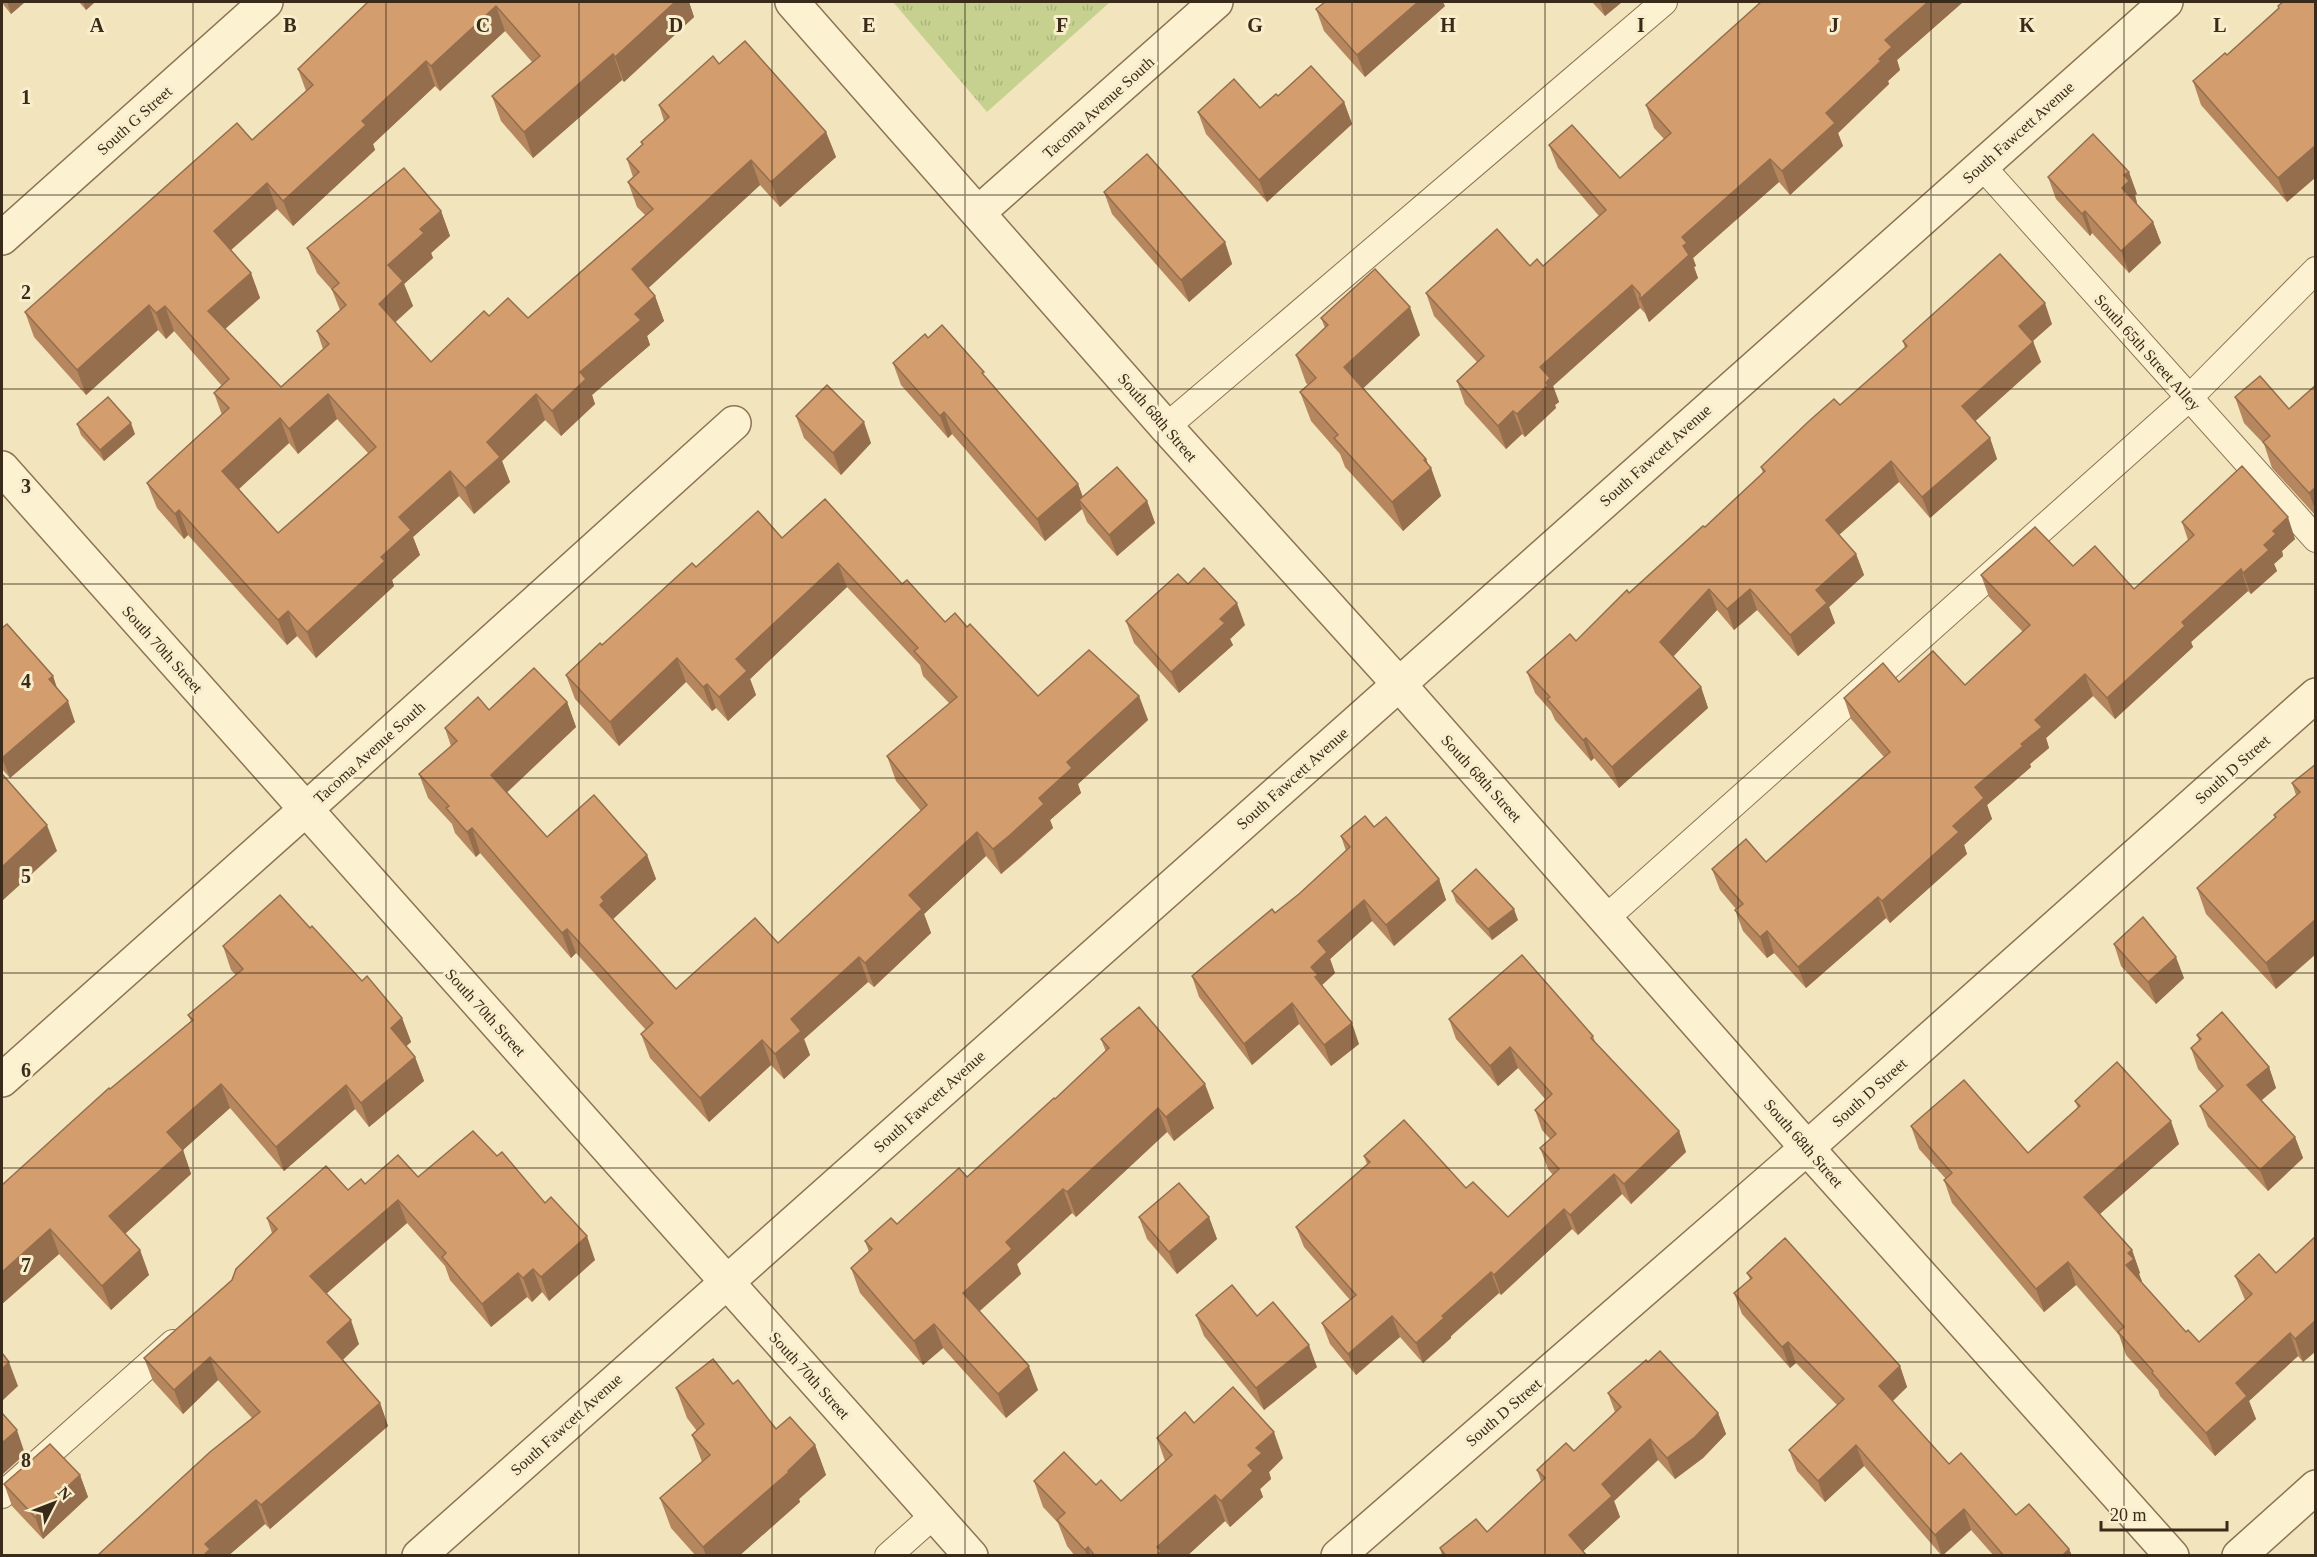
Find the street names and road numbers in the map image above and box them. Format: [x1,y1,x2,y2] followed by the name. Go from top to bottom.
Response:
[1039,53,1157,162] street label: Tacoma Avenue South
[1959,78,2077,187] street label: South Fawcett Avenue
[94,82,175,158] street label: South G Street
[2090,291,2204,414] street label: South 65th Street Alley
[1115,370,1201,465] street label: South 68th Street
[1596,401,1714,510] street label: South Fawcett Avenue
[119,602,206,697] street label: South 70th Street
[310,698,428,807] street label: Tacoma Avenue South
[1233,724,1351,833] street label: South Fawcett Avenue
[1438,731,1525,826] street label: South 68th Street
[2192,731,2273,807] street label: South D Street
[442,965,529,1060] street label: South 70th Street
[870,1047,988,1156] street label: South Fawcett Avenue
[1829,1054,1910,1130] street label: South D Street
[1761,1096,1847,1191] street label: South 68th Street
[766,1328,853,1423] street label: South 70th Street
[507,1370,625,1479] street label: South Fawcett Avenue
[1462,1375,1545,1450] street label: South D Street

